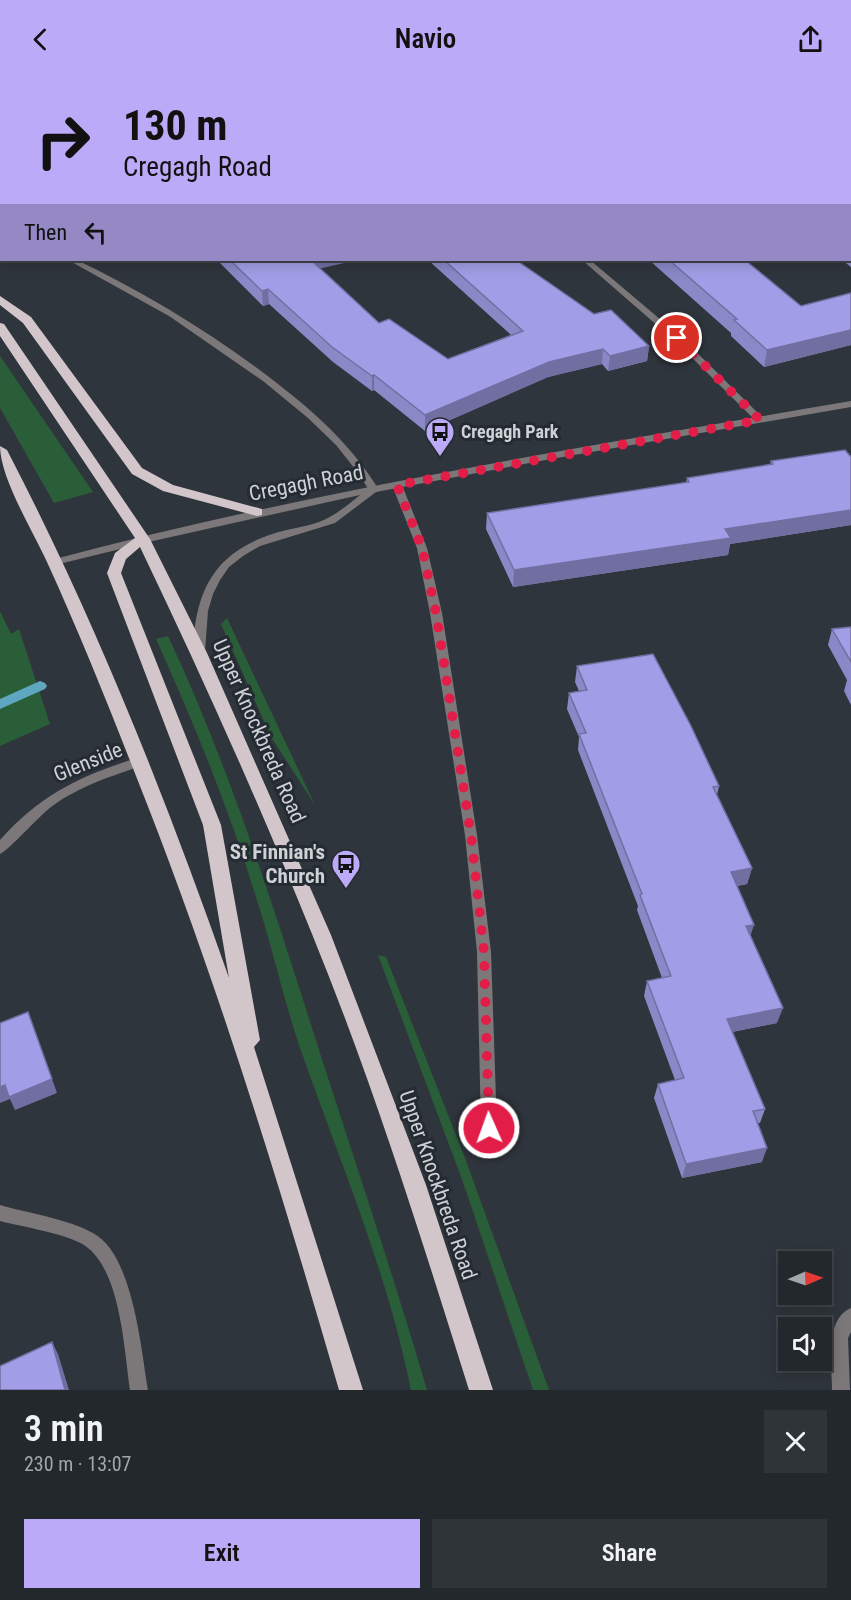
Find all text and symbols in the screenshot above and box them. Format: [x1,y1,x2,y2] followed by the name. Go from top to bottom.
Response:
[24,23,57,56] icon: back
[395,23,456,55] text: Navio
[794,23,827,56] icon: share
[123,101,228,150] text: 130 m
[24,102,102,180] icon: right
[123,151,272,183] text: Cregagh Road
[79,216,112,249] icon: left
[24,220,67,245] text: Then
[651,312,702,363] pin
[660,321,693,354] icon: arrive
[424,416,456,458] bus stop icon: Cregagh Park
[461,421,559,442] place label: Cregagh Park
[247,460,365,506] street label: Cregagh Road
[208,635,310,827] street label: Upper Knockbreda Road
[50,737,126,787] street label: Glenside
[230,840,325,888] place label: St Finnian's Church
[330,848,362,890] bus stop icon: St Finnian's Church
[394,1087,482,1283] street label: Upper Knockbreda Road
[457,1096,521,1160] position arrow
[778,1251,832,1305] north arrow
[778,1251,832,1371] map controls
[778,1317,832,1371] button: sound
[24,1408,104,1450] text: 3 min
[764,1410,827,1473] button: close
[24,1452,131,1476] text: 230 m · 13:07
[24,1519,420,1588] button: Exit
[432,1519,827,1588] button: Share

